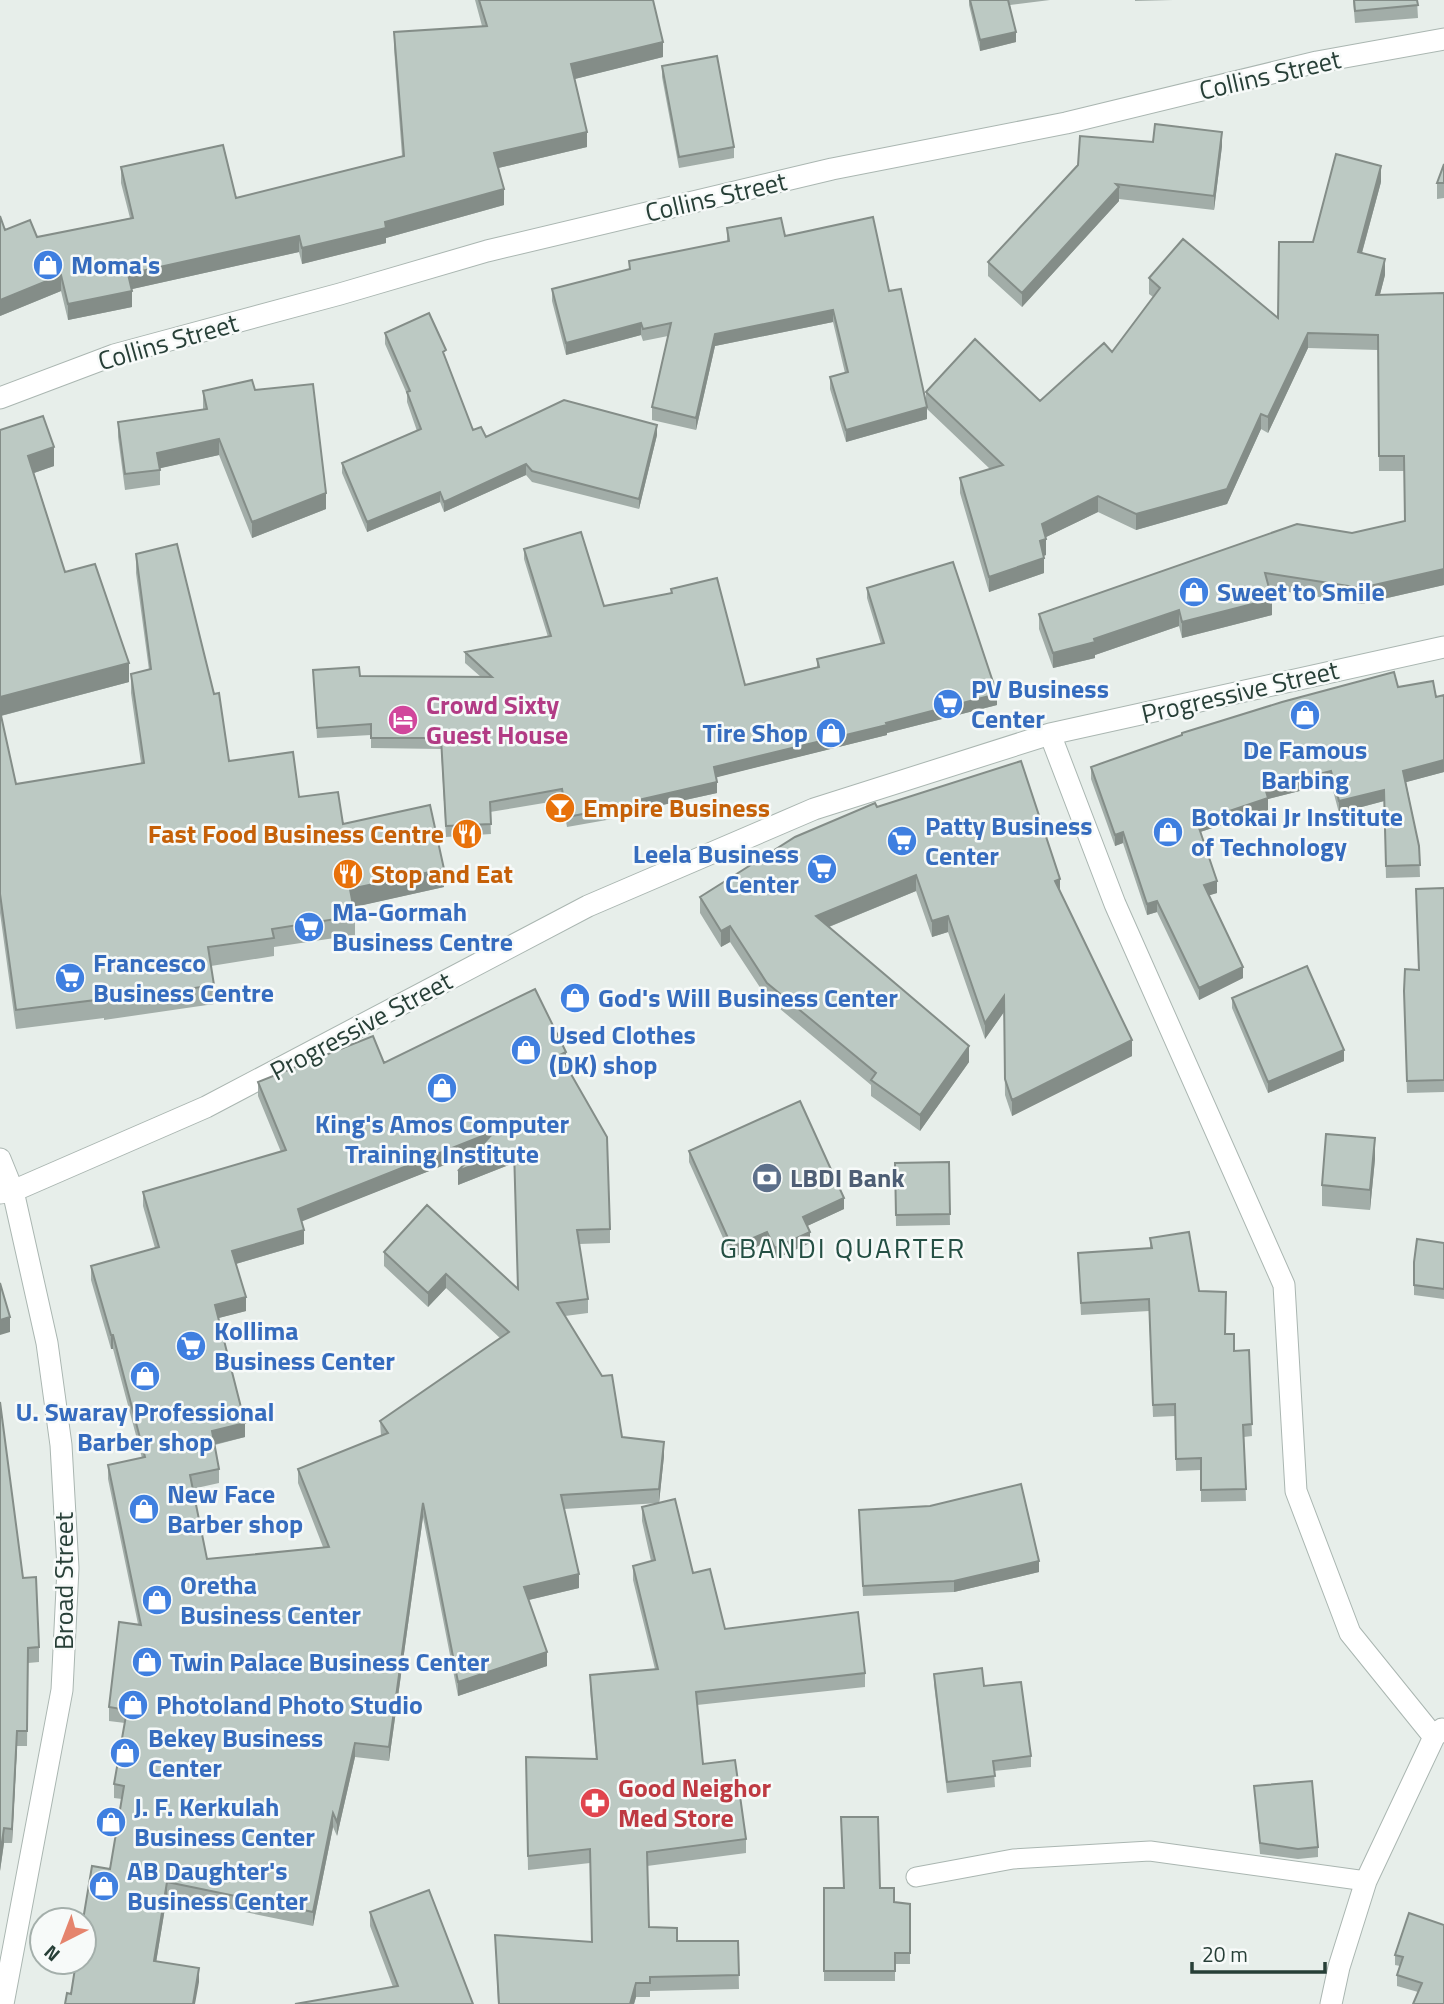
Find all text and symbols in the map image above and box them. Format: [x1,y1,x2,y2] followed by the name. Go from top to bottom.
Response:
[1195,39,1344,110] street label: Collins Street
[641,161,790,232] street label: Collins Street
[71,245,160,284] place label: Moma's
[31,248,65,282] shop icon: Moma's
[93,303,243,380] street label: Collins Street
[1217,572,1385,611] place label: Sweet to Smile
[1177,575,1211,609] shop icon: Sweet to Smile
[1138,650,1342,733] street label: Progressive Street
[971,669,1109,738] place label: PV Business Center
[426,685,568,754] place label: Crowd Sixty Guest House
[931,687,965,721] supermarket icon: PV Business Center
[1288,698,1322,732] shop icon: De Famous Barbing
[386,703,420,737] hotel icon: Crowd Sixty Guest House
[702,713,808,752] place label: Tire Shop
[814,716,848,750] shop icon: Tire Shop
[1243,730,1367,799] place label: De Famous Barbing
[583,788,770,827] place label: Empire Business
[543,791,577,825] bar icon: Empire Business
[1191,797,1403,866] place label: Botokai Jr Institute of Technology
[925,806,1093,875] place label: Patty Business Center
[148,814,444,853] place label: Fast Food Business Centre
[1151,815,1185,849] shop icon: Botokai Jr Institute of Technology
[450,817,484,851] restaurant icon: Fast Food Business Centre
[885,824,919,858] supermarket icon: Patty Business Center
[633,834,799,903] place label: Leela Business Center
[805,852,839,886] supermarket icon: Leela Business Center
[371,854,513,893] place label: Stop and Eat
[331,857,365,891] restaurant icon: Stop and Eat
[332,892,513,961] place label: Ma-Gormah Business Centre
[292,910,326,944] supermarket icon: Ma-Gormah Business Centre
[93,943,274,1012] place label: Francesco Business Centre
[53,961,87,995] supermarket icon: Francesco Business Centre
[263,961,459,1090] street label: Progressive Street
[598,978,898,1017] place label: God's Will Business Center
[558,981,592,1015] shop icon: God's Will Business Center
[549,1015,696,1084] place label: Used Clothes (DK) shop
[509,1033,543,1067] shop icon: Used Clothes (DK) shop
[425,1071,459,1105] shop icon: King's Amos Computer Training Institute
[315,1104,570,1173] place label: King's Amos Computer Training Institute
[790,1158,905,1197] place label: LBDI Bank
[750,1161,784,1195] bank icon: LBDI Bank
[720,1226,966,1269] district label: GBANDI QUARTER
[214,1311,395,1380] place label: Kollima Business Center
[174,1329,208,1363] supermarket icon: Kollima Business Center
[128,1359,162,1393] shop icon: U. Swaray Professional Barber shop
[16,1392,275,1461] place label: U. Swaray Professional Barber shop
[167,1474,303,1543] place label: New Face Barber shop
[127,1492,161,1526] shop icon: New Face Barber shop
[44,1512,83,1650] street label: Broad Street
[180,1565,361,1634] place label: Oretha Business Center
[140,1583,174,1617] shop icon: Oretha Business Center
[170,1642,490,1681] place label: Twin Palace Business Center
[130,1645,164,1679] shop icon: Twin Palace Business Center
[156,1685,423,1724] place label: Photoland Photo Studio
[116,1688,150,1722] shop icon: Photoland Photo Studio
[148,1718,323,1787] place label: Bekey Business Center
[108,1736,142,1770] shop icon: Bekey Business Center
[618,1768,771,1837] place label: Good Neighor Med Store
[578,1786,612,1820] pharmacy icon: Good Neighor Med Store
[134,1787,315,1856] place label: J. F. Kerkulah Business Center
[94,1805,128,1839] shop icon: J. F. Kerkulah Business Center
[127,1851,308,1920] place label: AB Daughter's Business Center
[87,1869,121,1903] shop icon: AB Daughter's Business Center
[28,1906,98,1976] north arrow
[1192,1930,1325,1974] scale bar
[1202,1938,1248,1970] text: 20 m
[37,1939,66,1969] text: N

